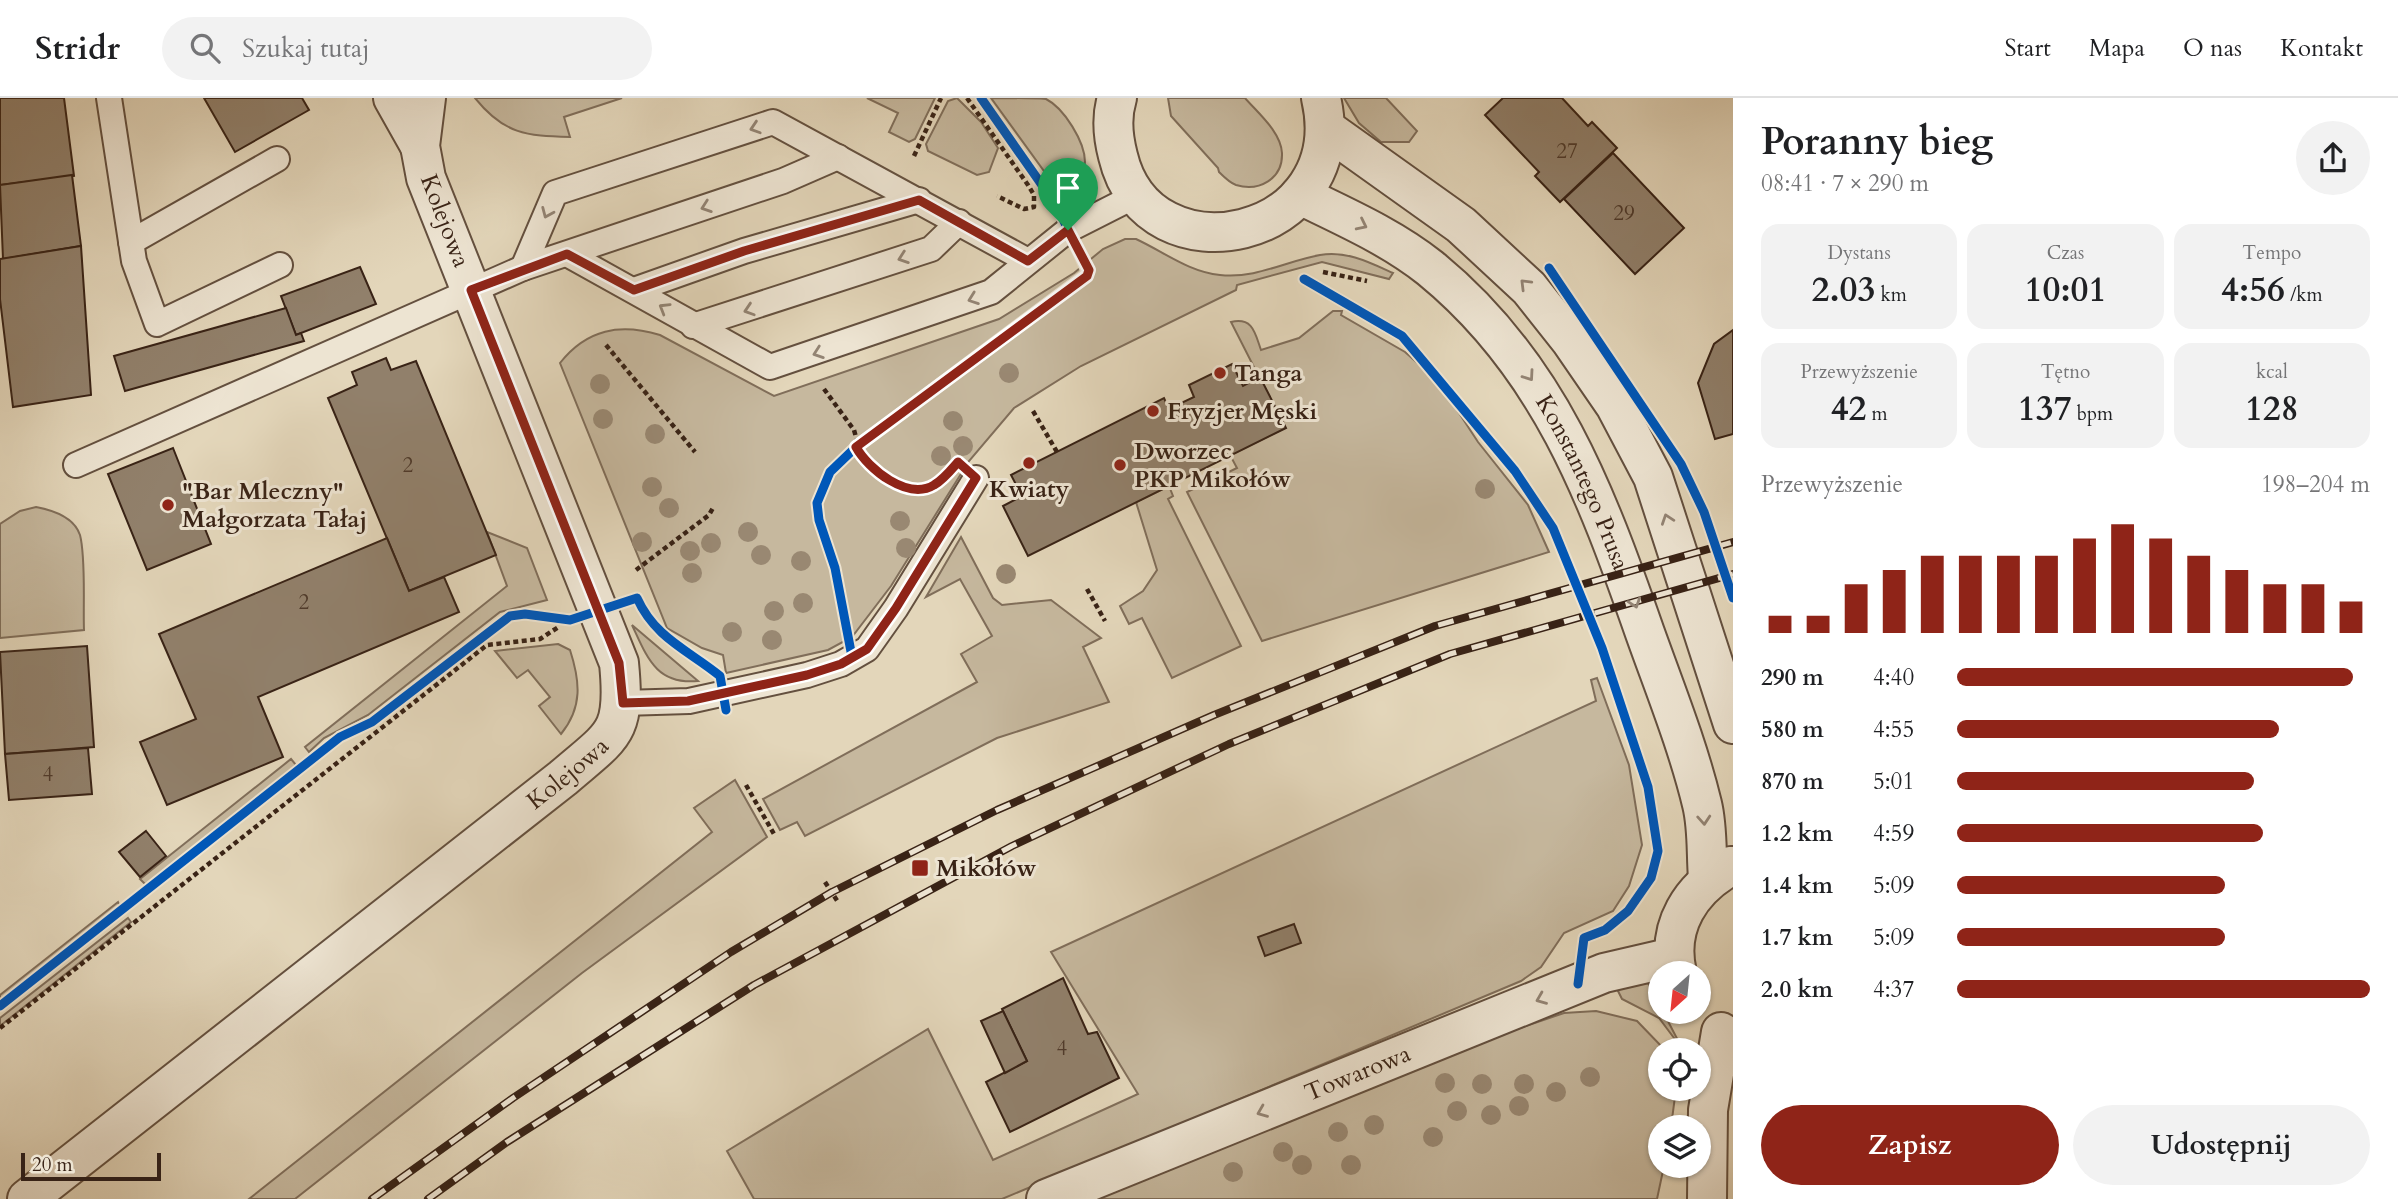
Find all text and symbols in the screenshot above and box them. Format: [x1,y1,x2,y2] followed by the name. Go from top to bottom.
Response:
[162,17,652,80] search box
[35,26,120,71] text: Stridr
[186,29,224,67] icon: search
[242,31,370,66] text: Szukaj tutaj
[2004,32,2051,65] text: Start
[2089,32,2145,65] text: Mapa
[2183,32,2242,65] text: O nas
[2280,32,2363,65] text: Kontakt
[1761,116,1993,168] text: Poranny bieg
[749,120,762,134] one-way arrow
[2296,121,2370,195] button: share
[1556,137,1578,166] house number: 27
[1038,158,1098,230] pin
[1761,168,1929,199] text: 08:41 · 7 × 290 m
[1049,169,1087,207] icon: arrive
[412,170,478,273] street label: Kolejowa
[700,199,712,213] one-way arrow
[1613,199,1635,228] house number: 29
[541,206,555,218] one-way arrow
[1355,217,1367,231] one-way arrow
[1828,240,1891,266] text: Dystans
[2047,240,2084,266] text: Czas
[2242,240,2301,266] text: Tempo
[897,250,909,264] one-way arrow
[1812,266,1875,314] text: 2.03
[2025,266,2106,314] text: 10:01
[2221,266,2285,314] text: 4:56
[1520,279,1533,292] one-way arrow
[1875,282,1907,308] text: km
[2285,282,2323,308] text: /km
[967,291,979,305] one-way arrow
[743,302,755,317] one-way arrow
[658,304,671,317] one-way arrow
[812,345,824,359] one-way arrow
[1234,357,1303,390] place label: Tanga
[1801,359,1918,385] text: Przewyższenie
[2041,359,2090,385] text: Tętno
[2256,359,2288,385] text: kcal
[1212,365,1228,381] marker: Tanga
[1521,368,1533,381] one-way arrow
[1831,385,1867,433] text: 42
[2018,385,2072,433] text: 137
[2245,385,2299,433] text: 128
[1528,388,1638,575] street label: Konstantego Prusa
[1167,395,1317,428] place label: Fryzjer Męski
[1867,401,1888,427] text: m
[2072,401,2113,427] text: bpm
[1145,403,1161,419] marker: Fryzjer Męski
[1134,435,1291,496] place label: Dworzec PKP Mikołów
[403,451,414,480] house number: 2
[1021,455,1037,471] marker: Kwiaty
[1112,457,1128,473] marker: Dworzec PKP Mikołów
[1761,469,1903,500] text: Przewyższenie
[2261,469,2370,500] text: 198–204 m
[989,473,1069,506] place label: Kwiaty
[182,475,367,536] place label: "Bar Mleczny" Małgorzata Tałaj
[160,497,176,513] marker: "Bar Mleczny" Małgorzata Tałaj
[1661,513,1675,525] one-way arrow
[299,588,310,617] house number: 2
[1627,597,1641,609] one-way arrow
[1761,662,1824,693] text: 290 m
[1873,662,1914,693] text: 4:40
[1761,714,1824,745] text: 580 m
[1873,714,1914,745] text: 4:55
[520,730,616,817] street label: Kolejowa
[43,760,54,789] house number: 4
[1761,766,1824,797] text: 870 m
[1873,766,1914,797] text: 5:01
[1696,815,1711,826] one-way arrow
[1761,818,1833,849] text: 1.2 km
[1873,818,1914,849] text: 4:59
[936,852,1036,885] place label: Mikołów
[910,858,930,878] marker: Mikołów
[1761,870,1833,901] text: 1.4 km
[1873,870,1914,901] text: 5:09
[1761,922,1833,953] text: 1.7 km
[1873,922,1914,953] text: 5:09
[1648,961,1712,1024] north arrow
[1648,961,1711,1178] map controls
[1761,974,1833,1005] text: 2.0 km
[1873,974,1914,1005] text: 4:37
[1535,991,1547,1005] one-way arrow
[1057,1034,1068,1063] house number: 4
[1300,1036,1416,1109] street label: Towarowa
[1648,1038,1711,1101] button: locate
[1256,1103,1268,1117] one-way arrow
[1761,1105,2059,1185] button: Zapisz
[2073,1105,2370,1185] button: Udostępnij
[1648,1115,1711,1178] button: layers
[21,1150,161,1182] scale bar
[32,1152,73,1178] text: 20 m

